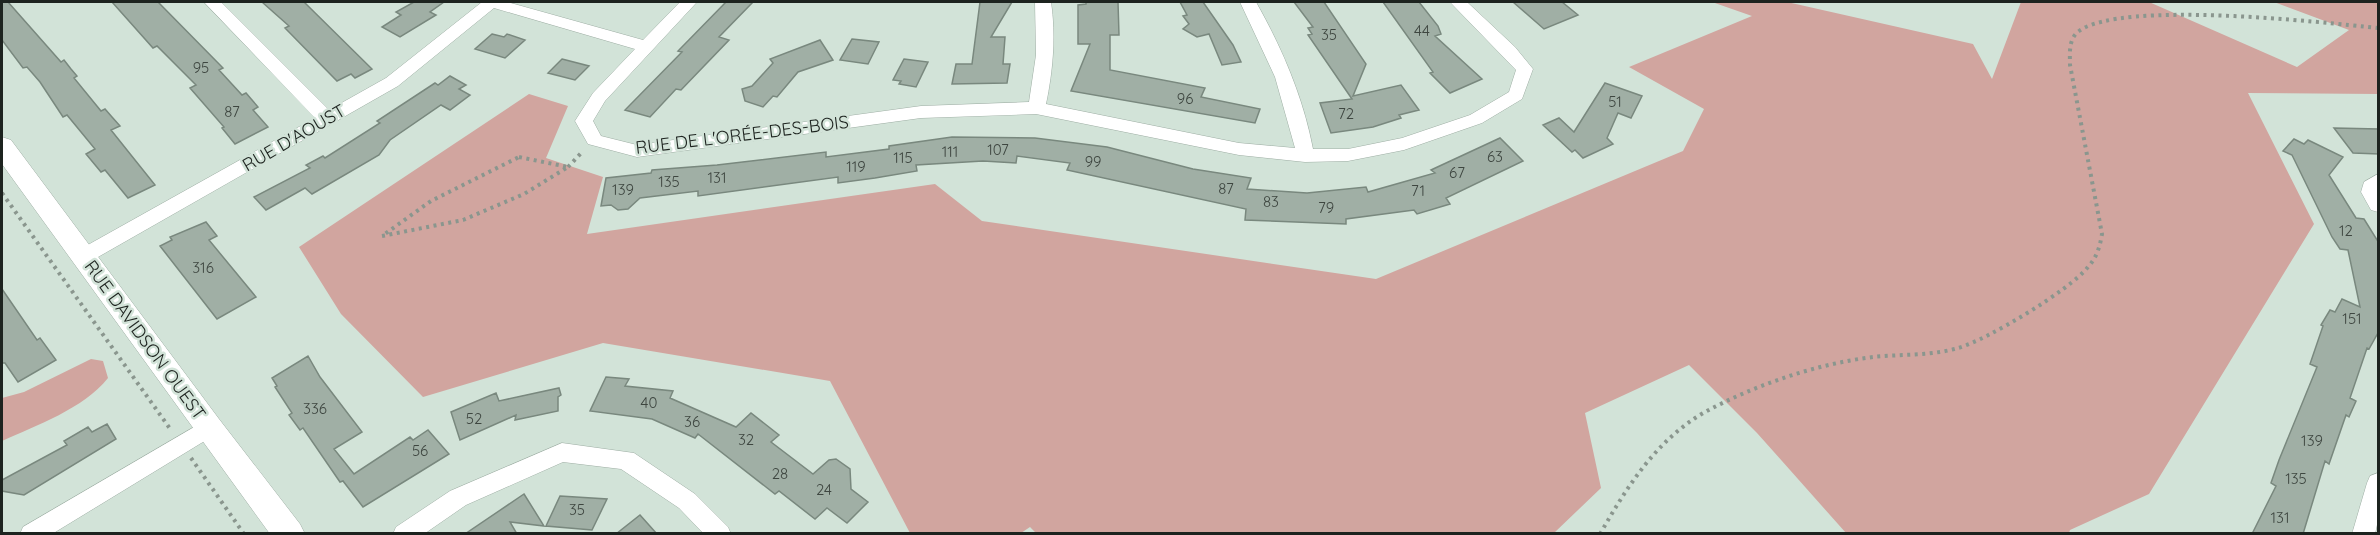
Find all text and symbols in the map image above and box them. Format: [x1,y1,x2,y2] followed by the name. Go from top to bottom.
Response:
[1414,21,1430,40] house number: 44
[1321,25,1337,44] house number: 35
[193,58,209,77] house number: 95
[1177,89,1193,108] house number: 96
[1608,92,1622,111] house number: 51
[238,99,350,176] street label: RUE D'AOUST
[224,102,240,121] house number: 87
[1338,104,1354,123] house number: 72
[634,110,850,159] street label: RUE DE L'ORÉE-DES-BOIS
[987,140,1009,159] house number: 107
[942,142,958,161] house number: 111
[1487,147,1503,166] house number: 63
[893,148,913,167] house number: 115
[1085,152,1101,171] house number: 99
[846,157,866,176] house number: 119
[1449,163,1465,182] house number: 67
[708,168,726,187] house number: 131
[658,172,680,191] house number: 135
[1218,179,1234,198] house number: 87
[612,180,634,199] house number: 139
[1411,181,1425,200] house number: 71
[1263,192,1279,211] house number: 83
[1318,198,1334,217] house number: 79
[2339,221,2353,240] house number: 12
[80,255,211,424] street label: RUE DAVIDSON OUEST
[192,258,214,277] house number: 316
[2342,309,2362,328] house number: 151
[641,393,657,412] house number: 40
[303,399,327,418] house number: 336
[466,409,482,428] house number: 52
[684,412,700,431] house number: 36
[738,430,754,449] house number: 32
[2301,431,2323,450] house number: 139
[412,441,428,460] house number: 56
[772,464,788,483] house number: 28
[2285,469,2307,488] house number: 135
[816,480,832,499] house number: 24
[569,500,585,519] house number: 35
[2271,508,2289,527] house number: 131

